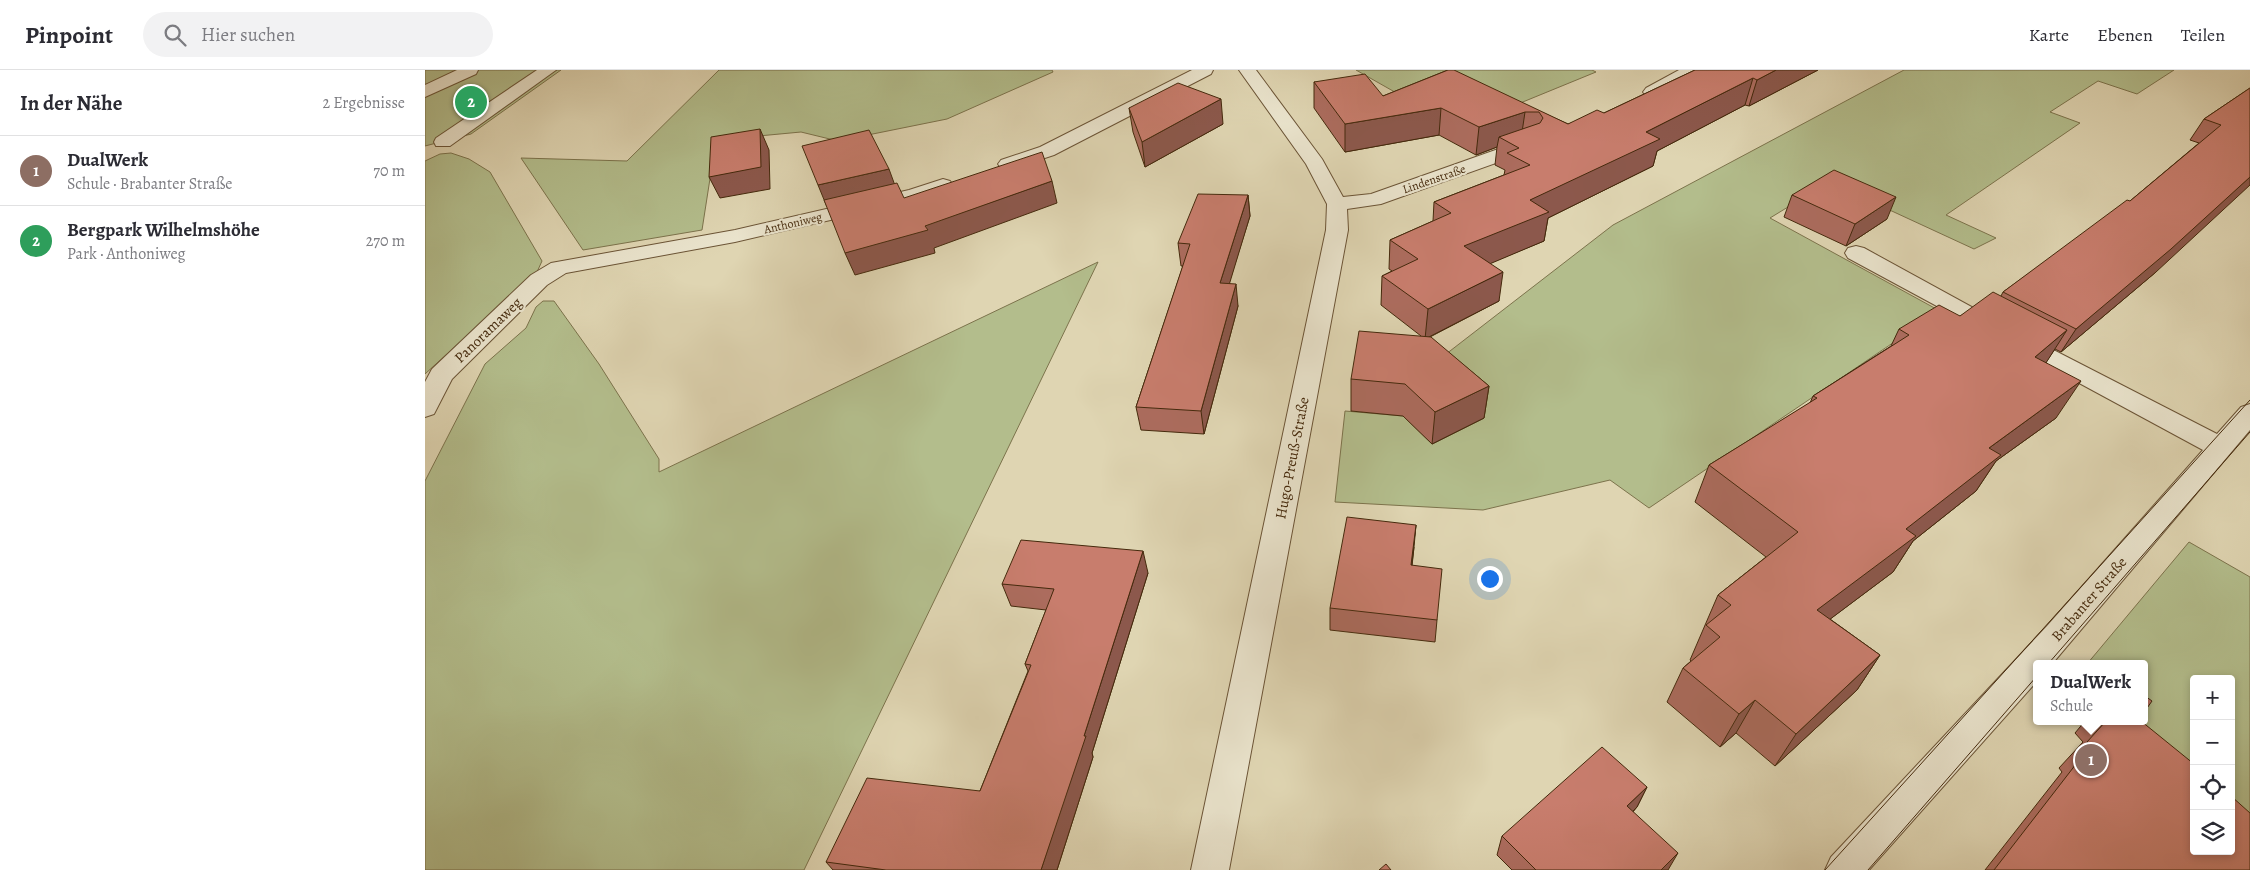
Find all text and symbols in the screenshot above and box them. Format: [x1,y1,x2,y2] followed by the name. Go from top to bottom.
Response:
[143,12,493,57] search box
[25,19,113,51] text: Pinpoint
[161,21,189,49] icon: search
[201,22,295,48] text: Hier suchen
[2029,23,2069,47] text: Karte
[2097,23,2153,47] text: Ebenen
[2181,23,2225,47] text: Teilen
[455,83,487,121] pin: 2
[20,89,122,117] text: In der Nähe
[323,92,405,114] text: 2 Ergebnisse
[67,147,148,173] text: DualWerk
[33,160,39,182] text: 1
[373,160,405,182] text: 70 m
[1400,161,1468,197] street label: Lindenstraße
[67,173,232,195] text: Schule · Brabanter Straße
[761,209,824,238] street label: Anthoniweg
[67,217,260,243] text: Bergpark Wilhelmshöhe
[32,230,40,252] text: 2
[366,230,405,252] text: 270 m
[67,243,185,265] text: Park · Anthoniweg
[450,292,527,367] street label: Panoramaweg
[1270,395,1314,521] street label: Hugo-Preuß-Straße
[2047,552,2131,645] street label: Brabanter Straße
[1477,566,1503,592] your location
[2033,660,2148,725] popup
[2050,669,2131,695] text: DualWerk
[2190,675,2235,855] map controls
[2190,675,2235,720] button: +
[2050,695,2093,717] text: Schule
[2190,720,2235,765] button: −
[2075,741,2107,779] pin: 1
[2190,765,2235,810] button: locate
[2190,810,2235,855] button: layers

